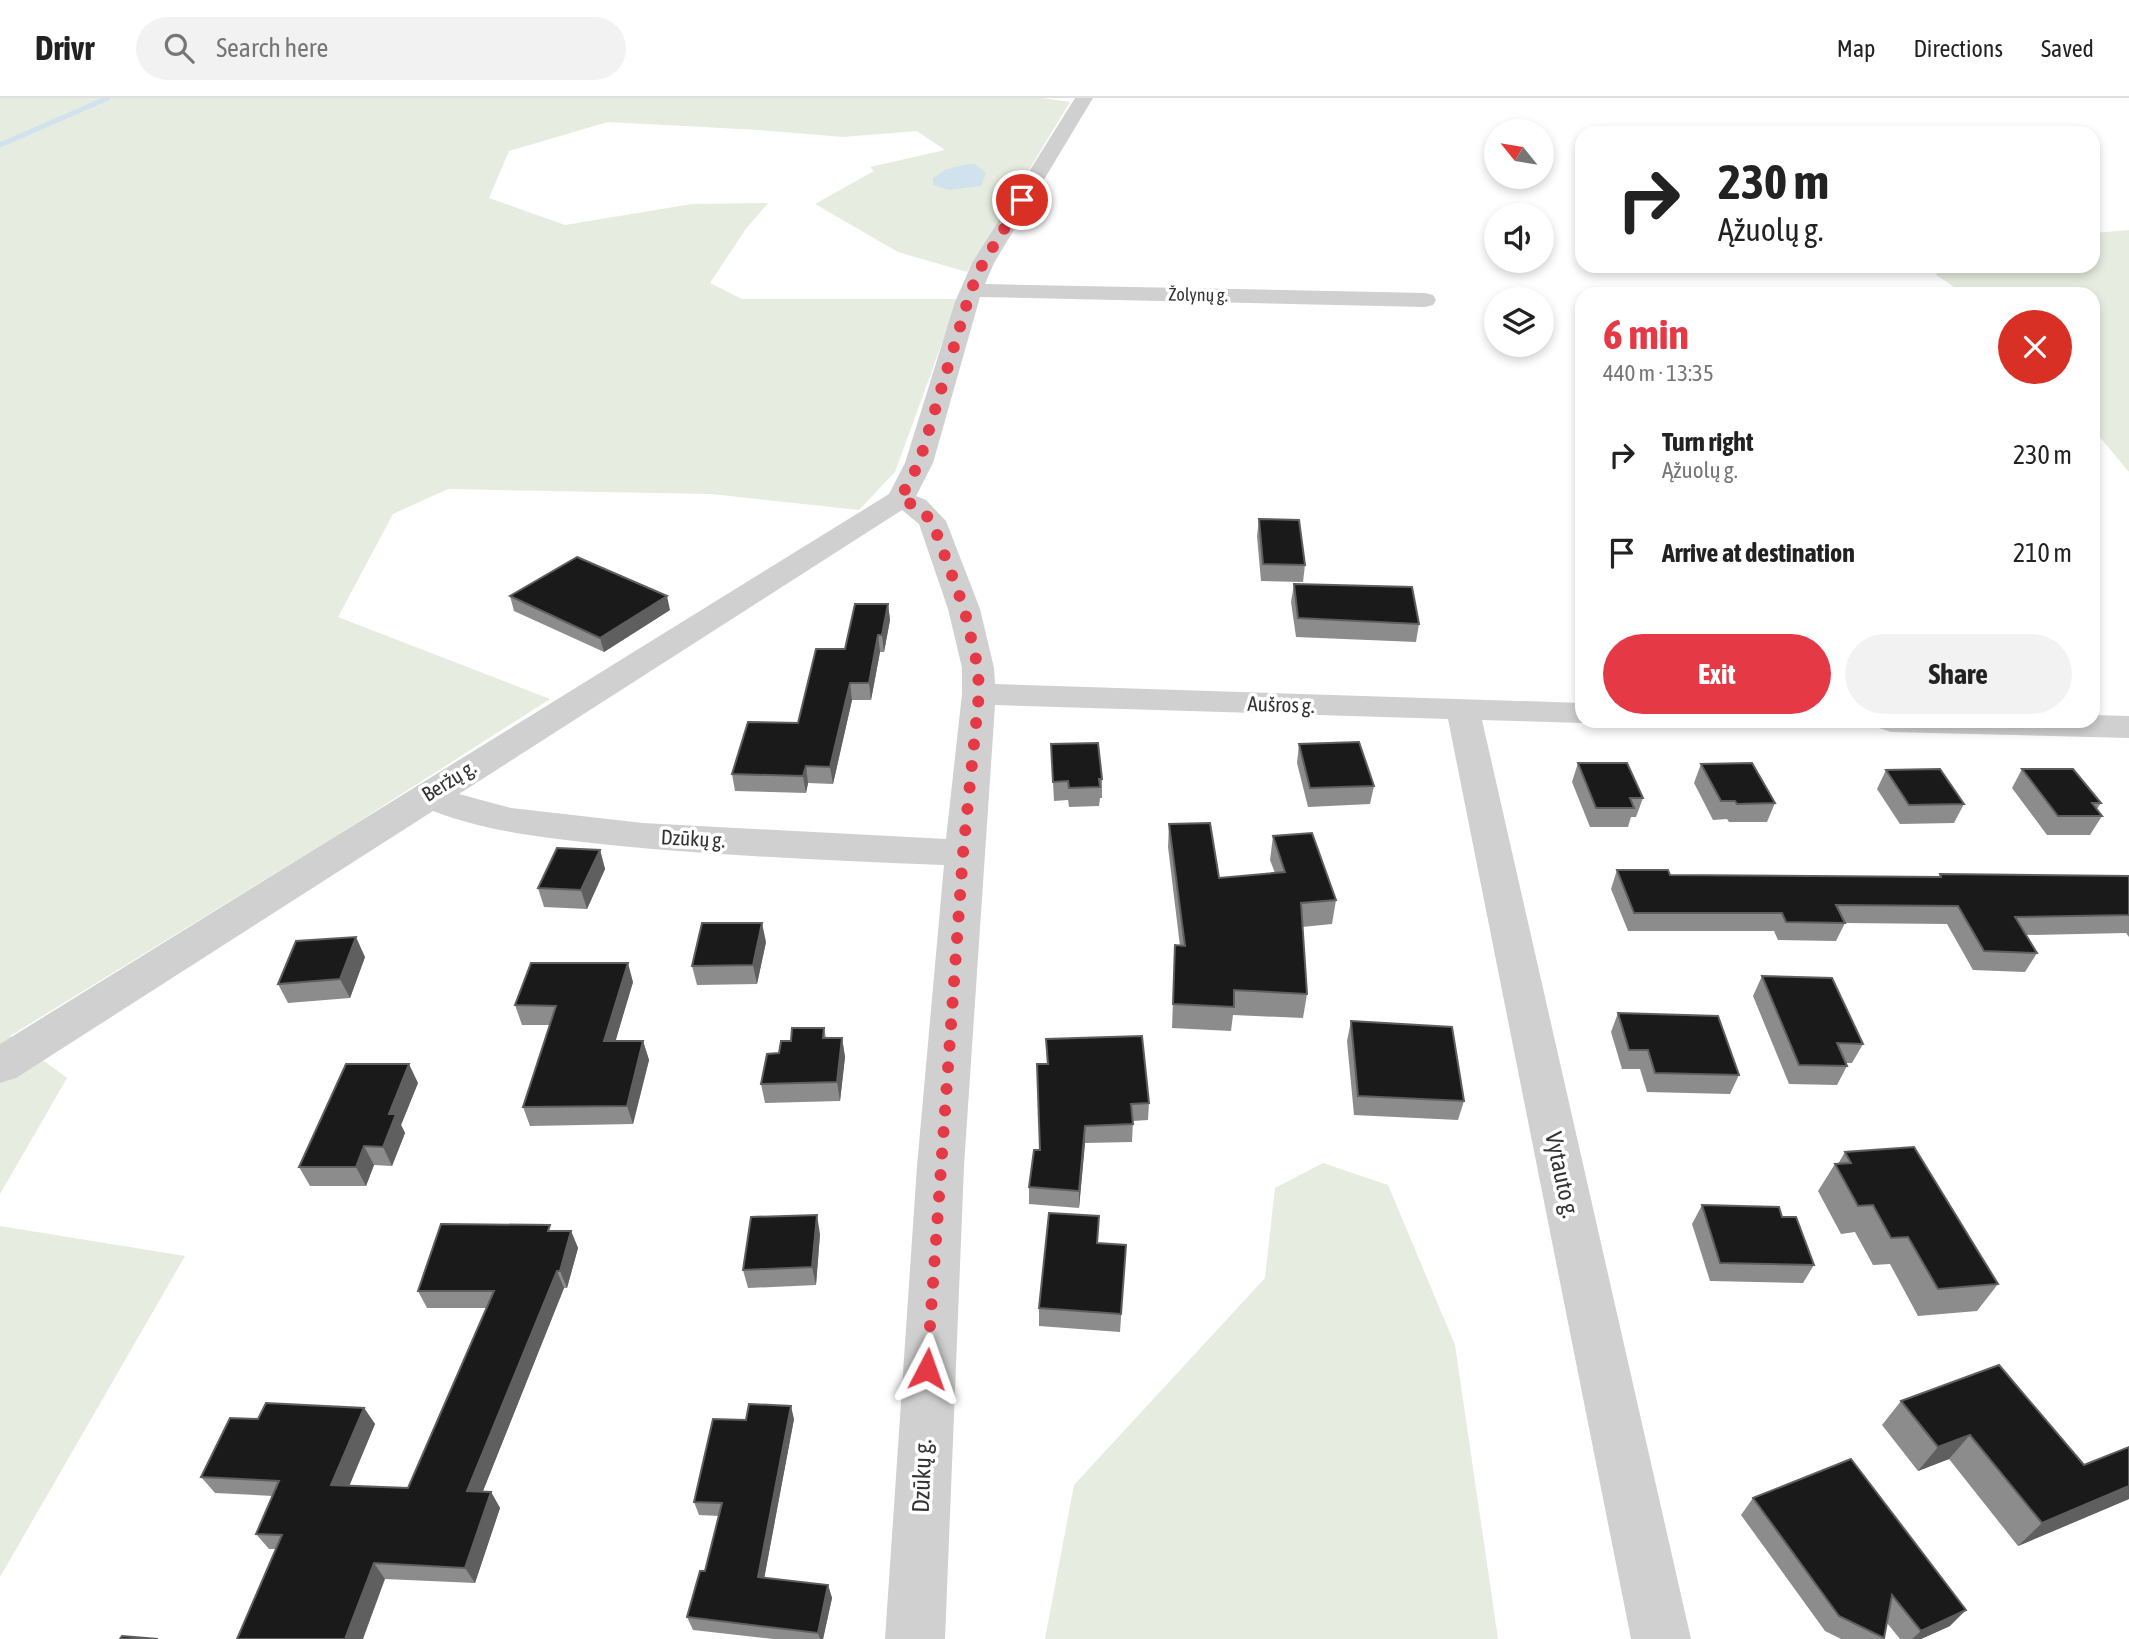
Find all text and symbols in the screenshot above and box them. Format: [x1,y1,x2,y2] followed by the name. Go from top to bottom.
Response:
[136,17,626,80] search box
[35,29,94,67] text: Drivr
[160,29,198,67] icon: search
[216,33,328,63] text: Search here
[1837,35,1875,62] text: Map
[1913,35,2003,62] text: Directions
[2041,35,2094,62] text: Saved
[1484,119,1554,189] north arrow
[1484,119,1554,357] map controls
[1718,153,1829,209] text: 230 m
[1603,154,1694,245] icon: right
[992,170,1052,230] pin
[1003,181,1041,219] icon: arrive
[1484,203,1554,273] button: sound
[1718,211,1823,248] text: Ąžuolų g.
[1168,283,1228,306] street label: Žolynų g.
[1484,287,1554,357] button: layers
[1603,310,1689,358] text: 6 min
[1998,310,2072,384] button: close
[1603,360,1714,386] text: 440 m · 13:35
[1662,427,1753,457] text: Turn right
[1603,436,1641,474] icon: right
[2013,440,2072,470] text: 230 m
[1662,457,1738,483] text: Ąžuolų g.
[1603,534,1641,572] icon: arrive
[1662,538,1855,568] text: Arrive at destination
[2013,538,2072,568] text: 210 m
[1603,634,1831,714] button: Exit
[1845,634,2072,714] button: Share
[1247,691,1315,717] street label: Aušros g.
[417,754,480,806] street label: Beržų g.
[660,824,726,852] street label: Dzūkų g.
[1540,1129,1585,1220] street label: Vytauto g.
[890,1332,964,1406] position arrow
[907,1439,936,1513] street label: Dzūkų g.

